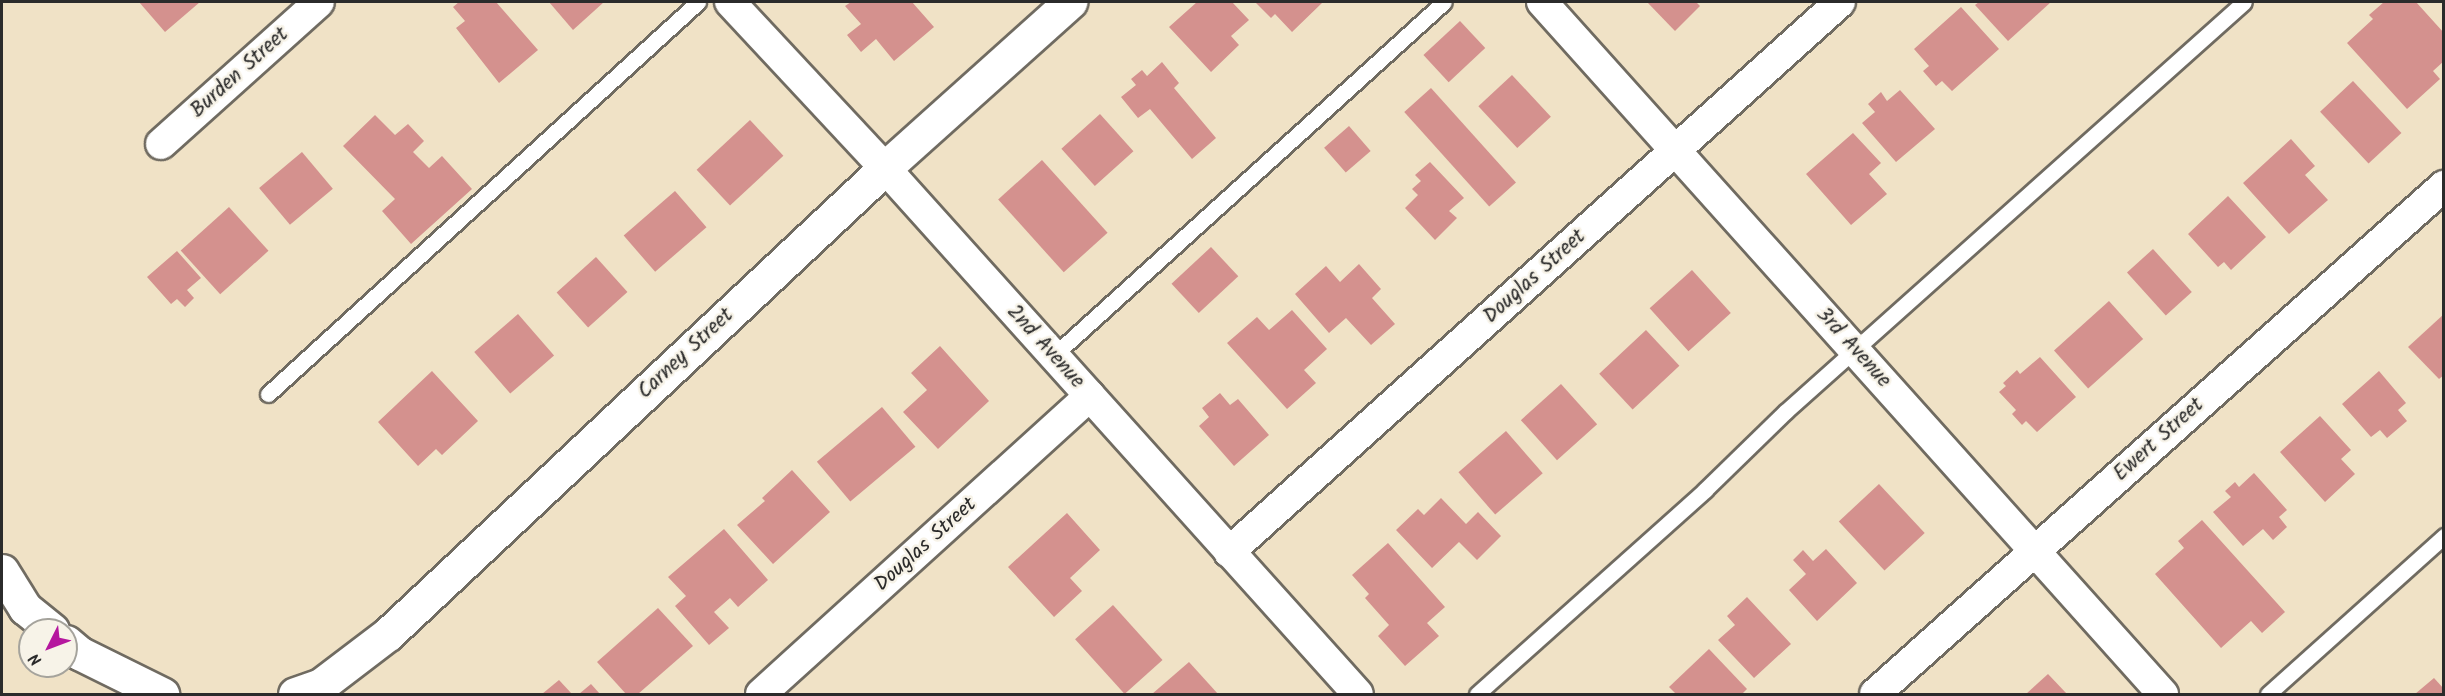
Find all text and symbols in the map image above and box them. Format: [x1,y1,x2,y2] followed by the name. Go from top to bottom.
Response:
[186,22,294,124] street label: Burden Street
[1479,225,1591,329] street label: Douglas Street
[1001,300,1089,394] street label: 2nd Avenue
[633,303,739,405] street label: Carney Street
[1810,303,1896,393] street label: 3rd Avenue
[2109,393,2209,487] street label: Ewert Street
[870,493,982,597] street label: Douglas Street
[18,618,78,678] north arrow
[23,647,48,671] text: N

